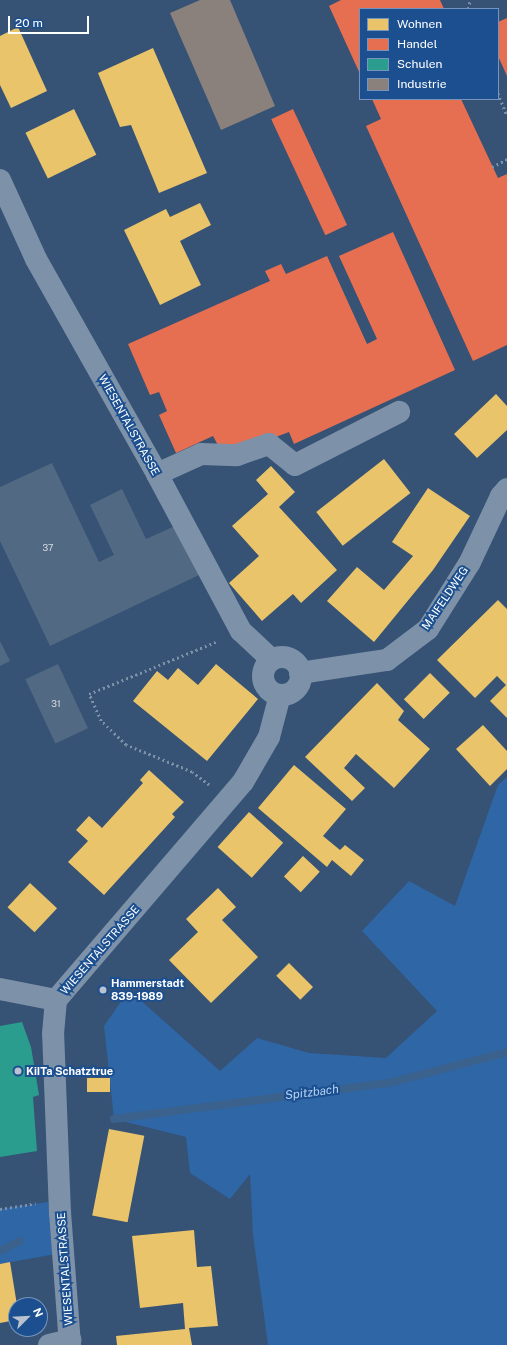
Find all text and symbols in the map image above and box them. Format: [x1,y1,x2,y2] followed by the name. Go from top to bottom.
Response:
[10,8,91,34] scale bar
[359,8,499,100] legend
[15,16,43,30] text: 20 m
[397,17,442,31] text: Wohnen
[397,37,437,51] text: Handel
[397,57,443,71] text: Schulen
[397,77,447,91] text: Industrie
[96,372,162,478] street label: WIESENTALSTRASSE
[43,543,53,553] house number: 37
[419,564,471,632] street label: MAIFELDWEG
[51,699,61,709] house number: 31
[58,903,142,997] street label: WIESENTALSTRASSE
[111,977,184,1003] place label: Hammerstadt 839-1989
[98,985,108,995] marker: Hammerstadt 839-1989
[26,1064,113,1078] place label: KiITa Schatztrue
[13,1066,23,1076] marker: KiITa Schatztrue
[284,1083,340,1103] water label: Spitzbach
[54,1212,76,1326] street label: WIESENTALSTRASSE
[8,1297,48,1337] north arrow
[31,1306,45,1319] text: N

